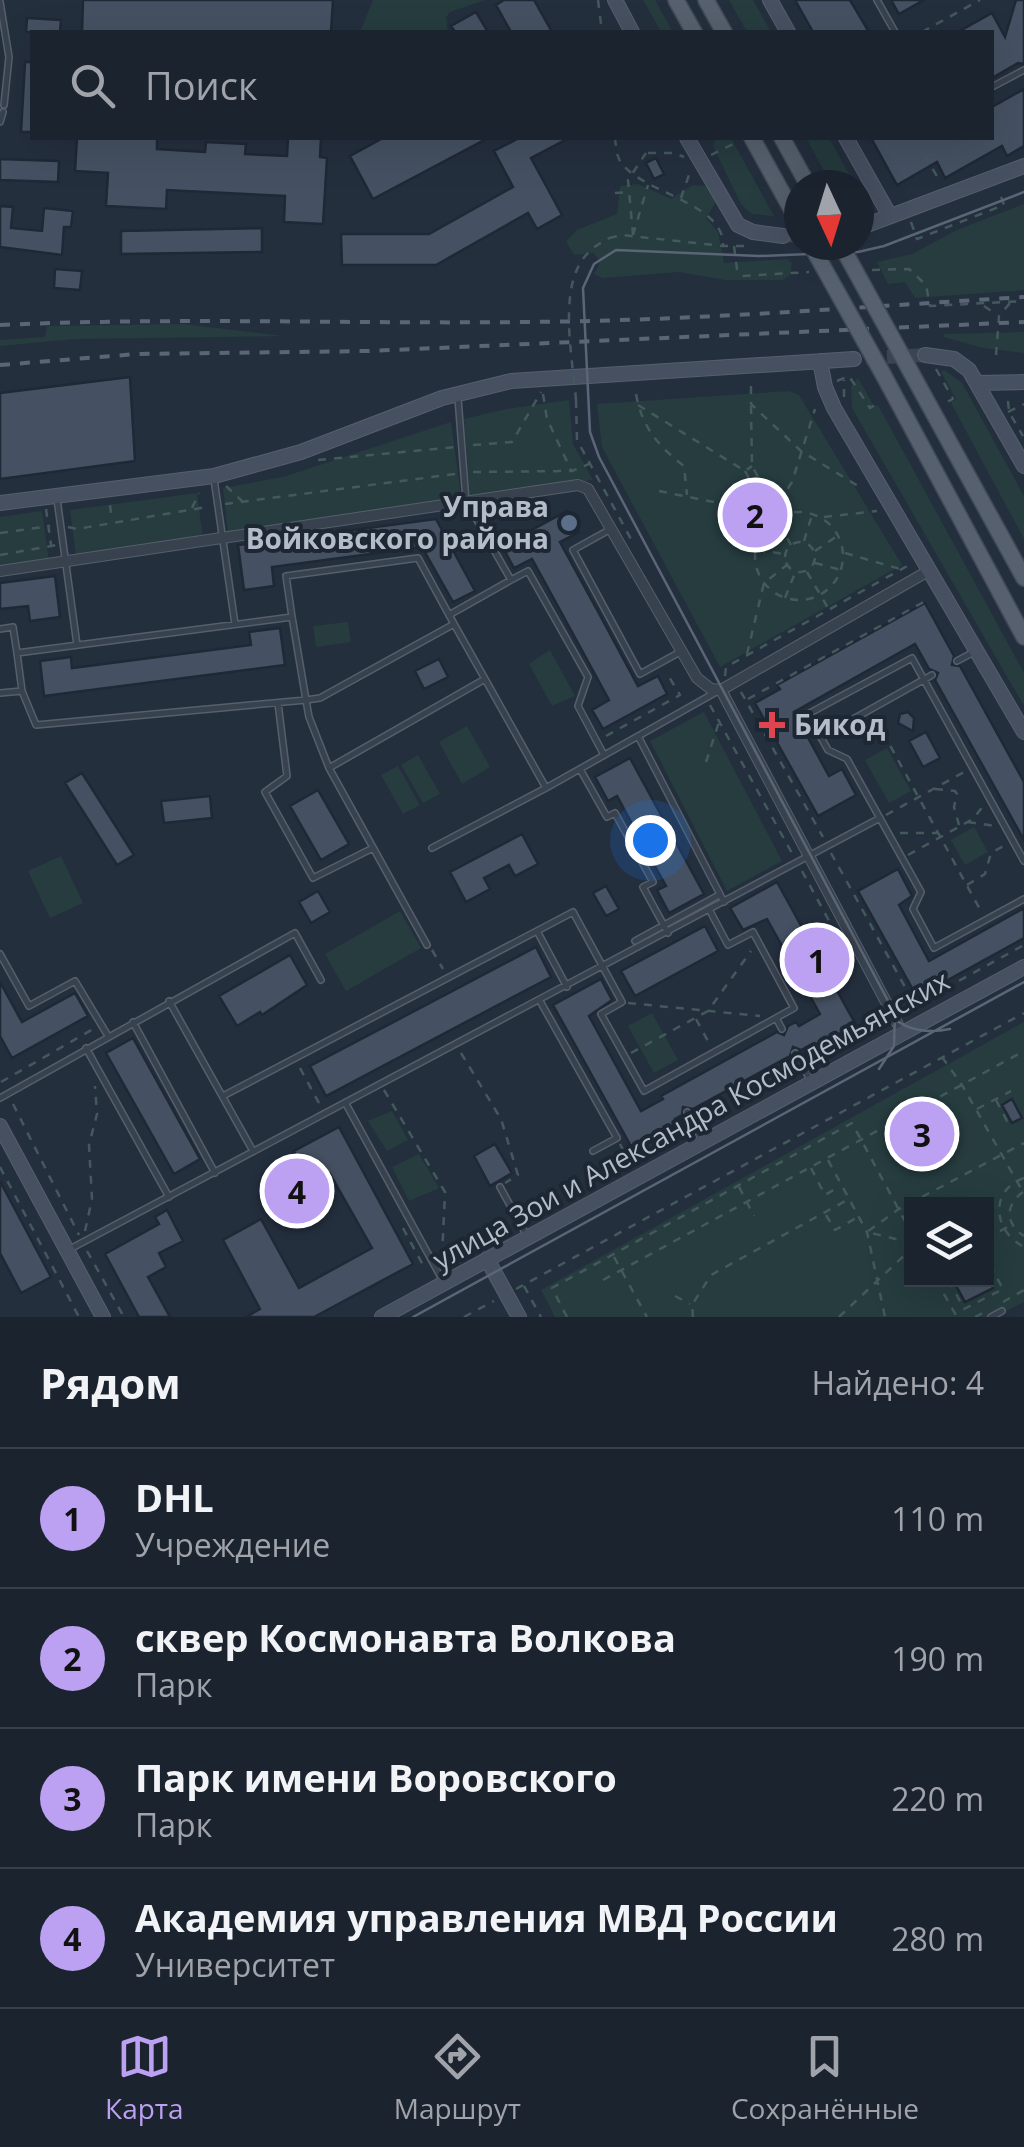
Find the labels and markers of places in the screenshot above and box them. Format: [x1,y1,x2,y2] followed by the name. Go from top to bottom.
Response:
[722,478,788,552] pin: 2
[246,487,549,557] place label: Управа Войковского района
[558,512,580,534] marker: Управа Войковского района
[794,705,886,743] place label: Бикод
[759,712,785,738] marker: Бикод
[784,922,850,998] pin: 1
[890,1096,954,1172] pin: 3
[264,1154,330,1228] pin: 4

